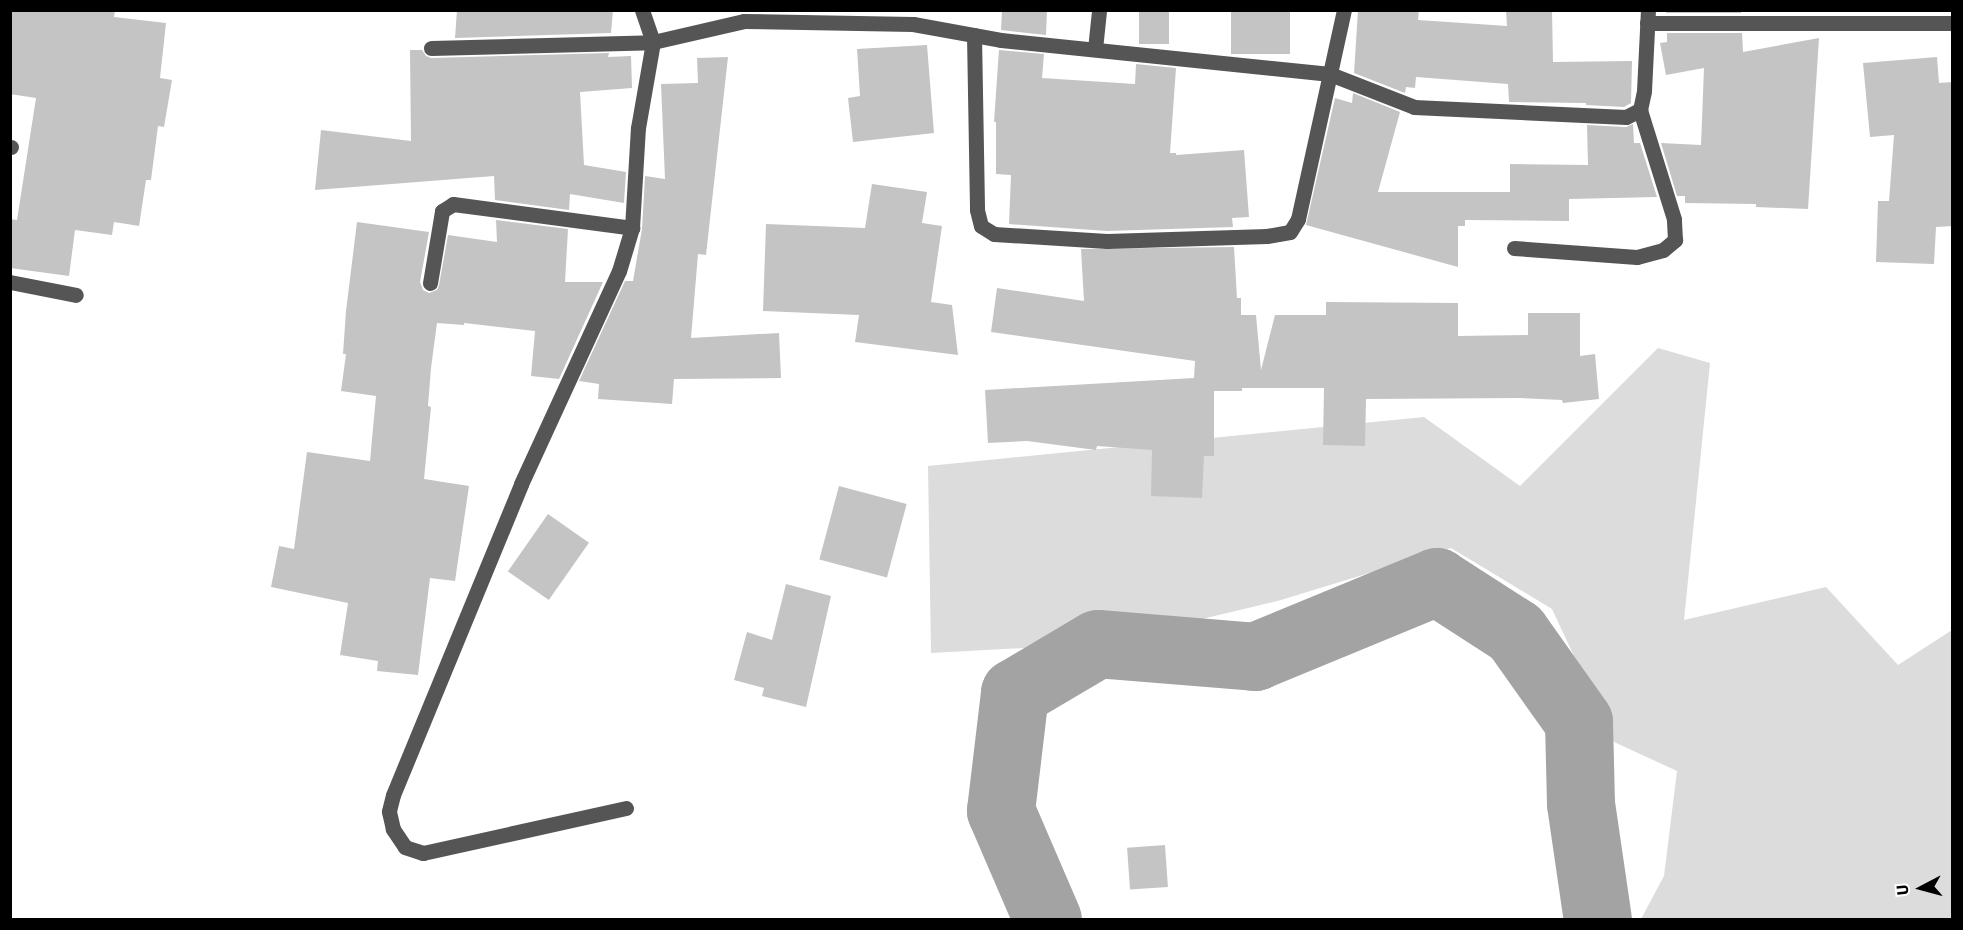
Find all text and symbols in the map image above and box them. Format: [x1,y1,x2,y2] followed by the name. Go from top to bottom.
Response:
[1891,858,1951,918] north arrow
[1893,884,1913,896] text: U

